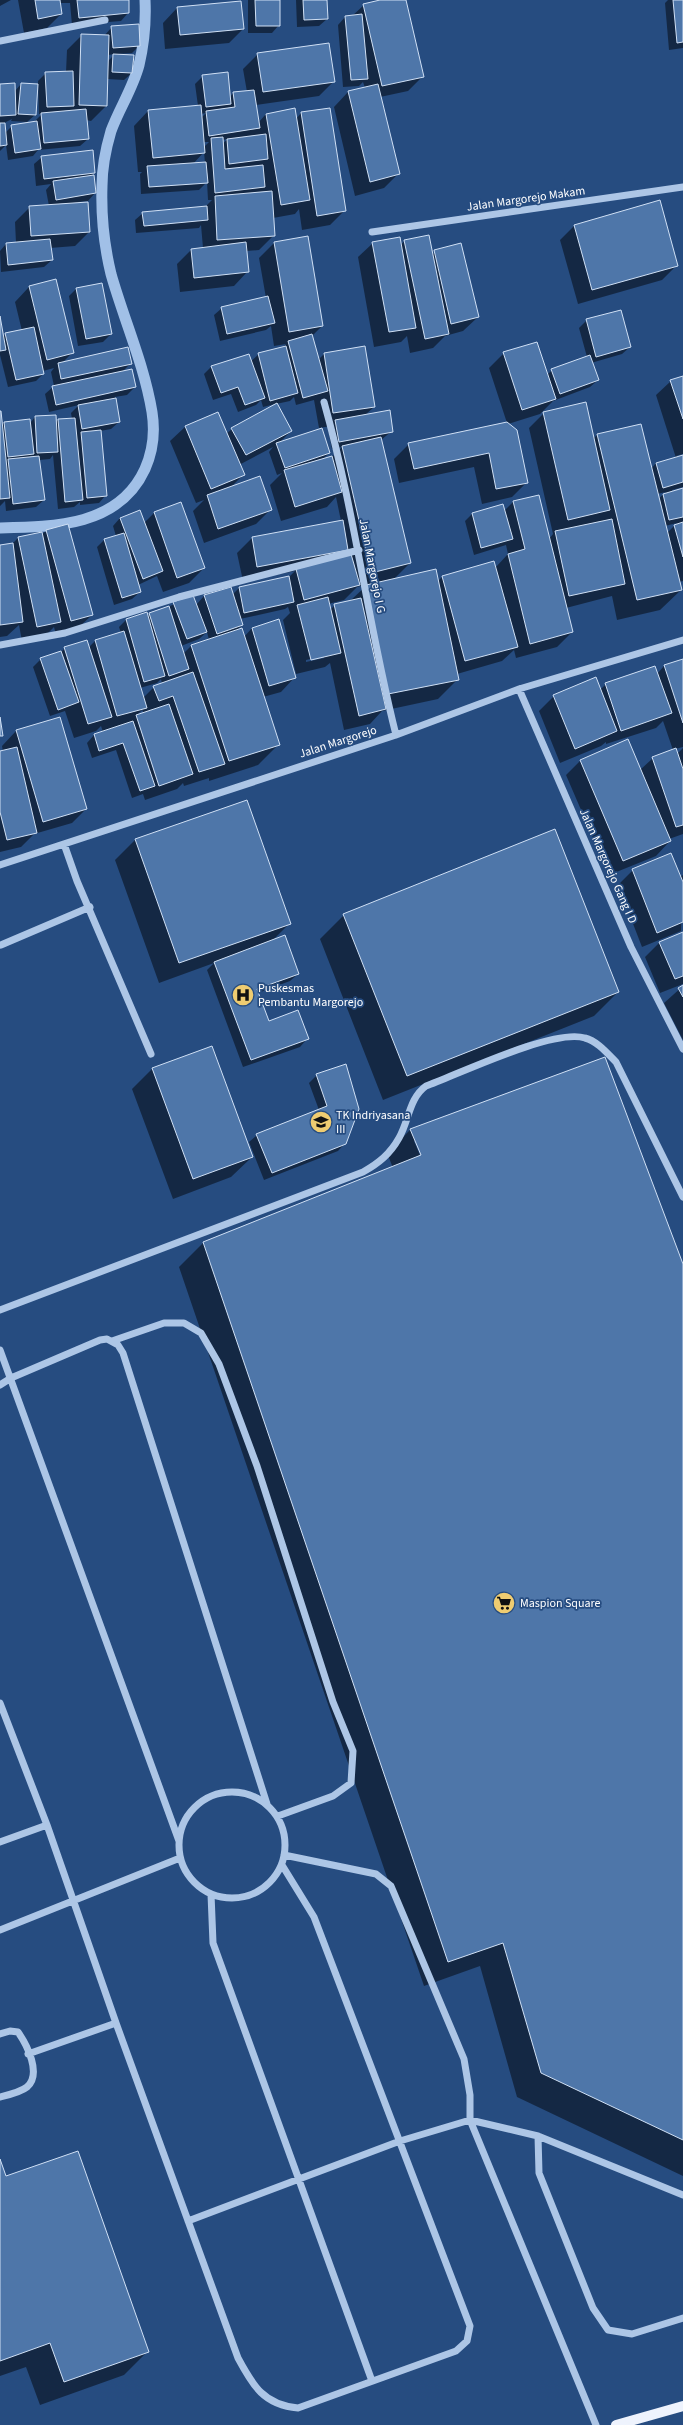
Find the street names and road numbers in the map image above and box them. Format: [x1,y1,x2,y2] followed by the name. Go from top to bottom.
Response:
[466,182,586,216] street label: Jalan Margorejo Makam
[355,517,389,615] street label: Jalan Margorejo I G
[297,721,379,763] street label: Jalan Margorejo
[575,806,641,926] street label: Jalan Margorejo Gang I D

